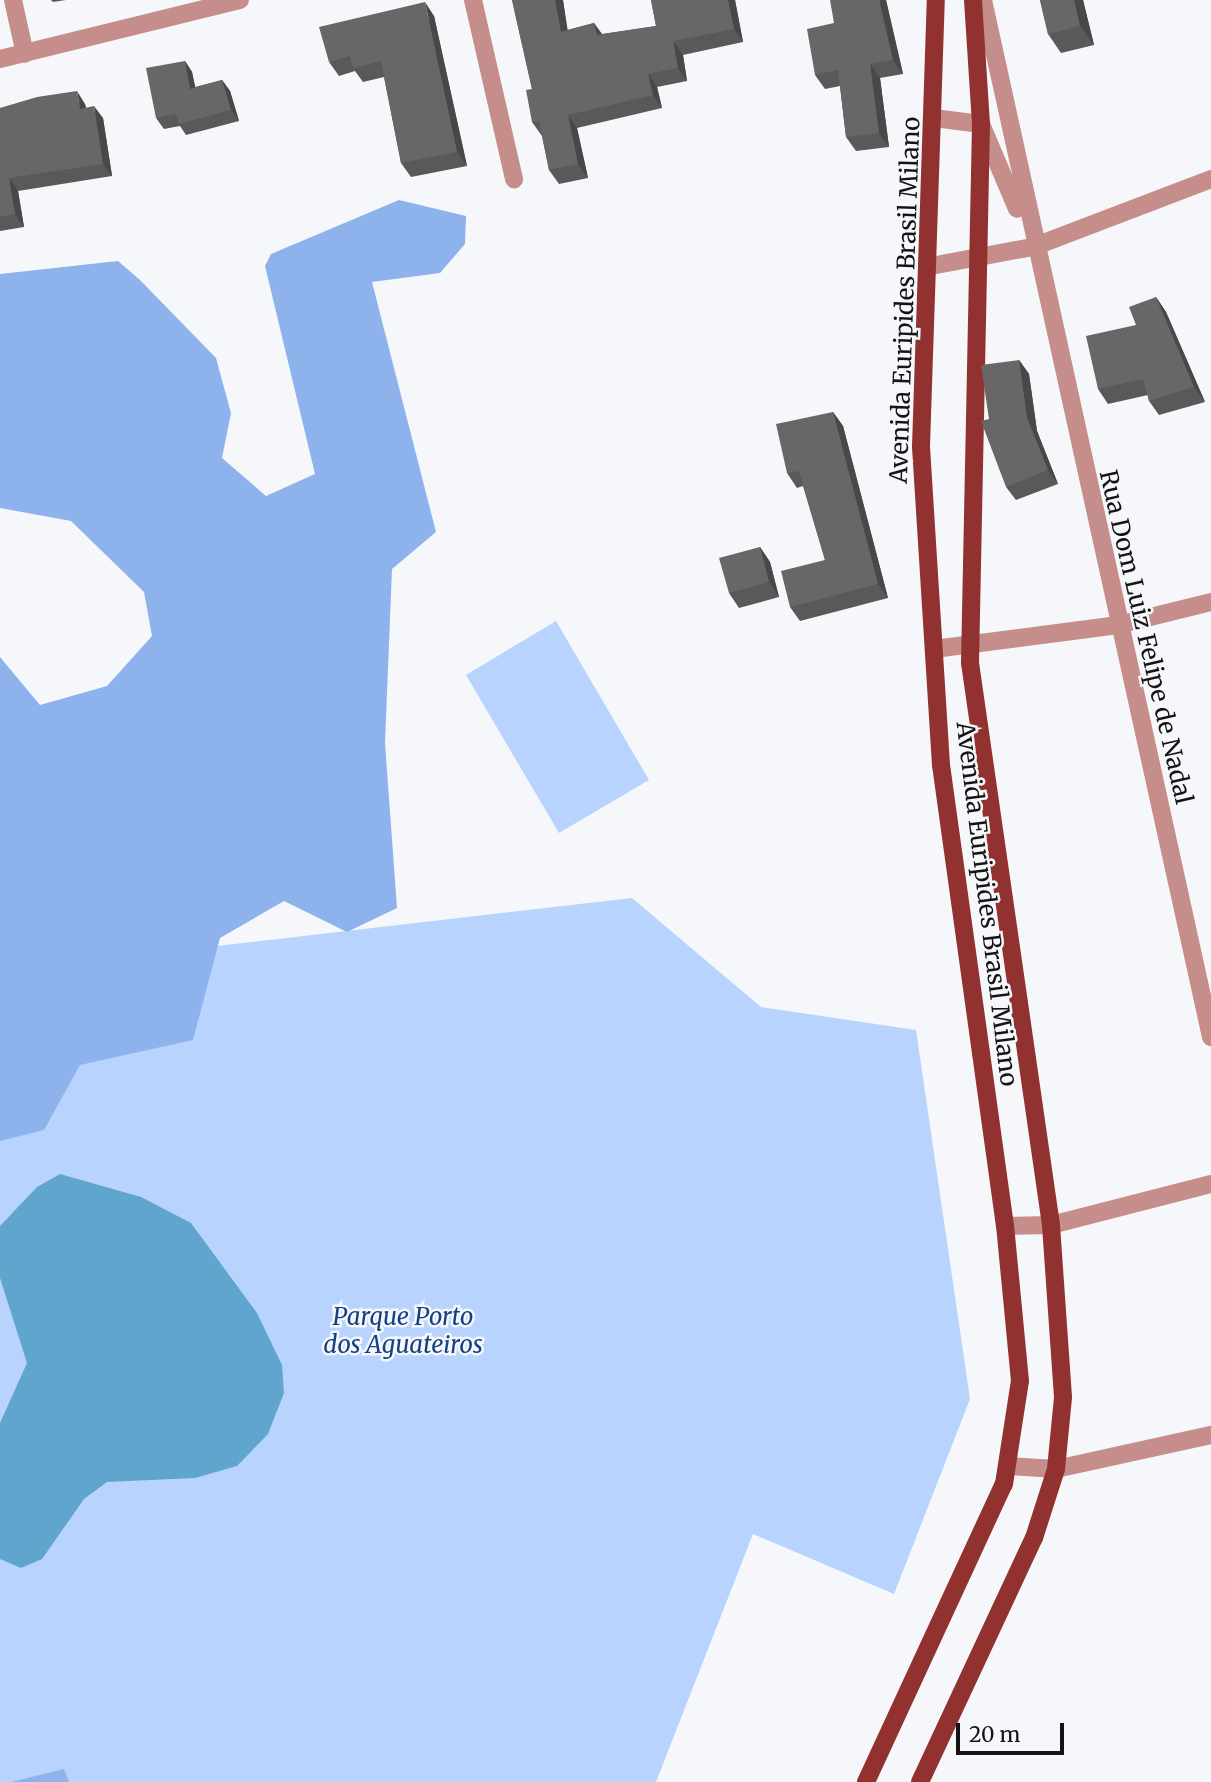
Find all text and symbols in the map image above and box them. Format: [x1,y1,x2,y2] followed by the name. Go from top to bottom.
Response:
[884,116,926,484] street label: Avenida Euripides Brasil Milano
[1094,467,1198,807] street label: Rua Dom Luiz Felipe de Nadal
[950,720,1024,1088] street label: Avenida Euripides Brasil Milano
[323,1303,483,1359] park label: Parque Porto dos Aguateiros
[959,1708,1068,1752] scale bar
[969,1721,1020,1748] text: 20 m

